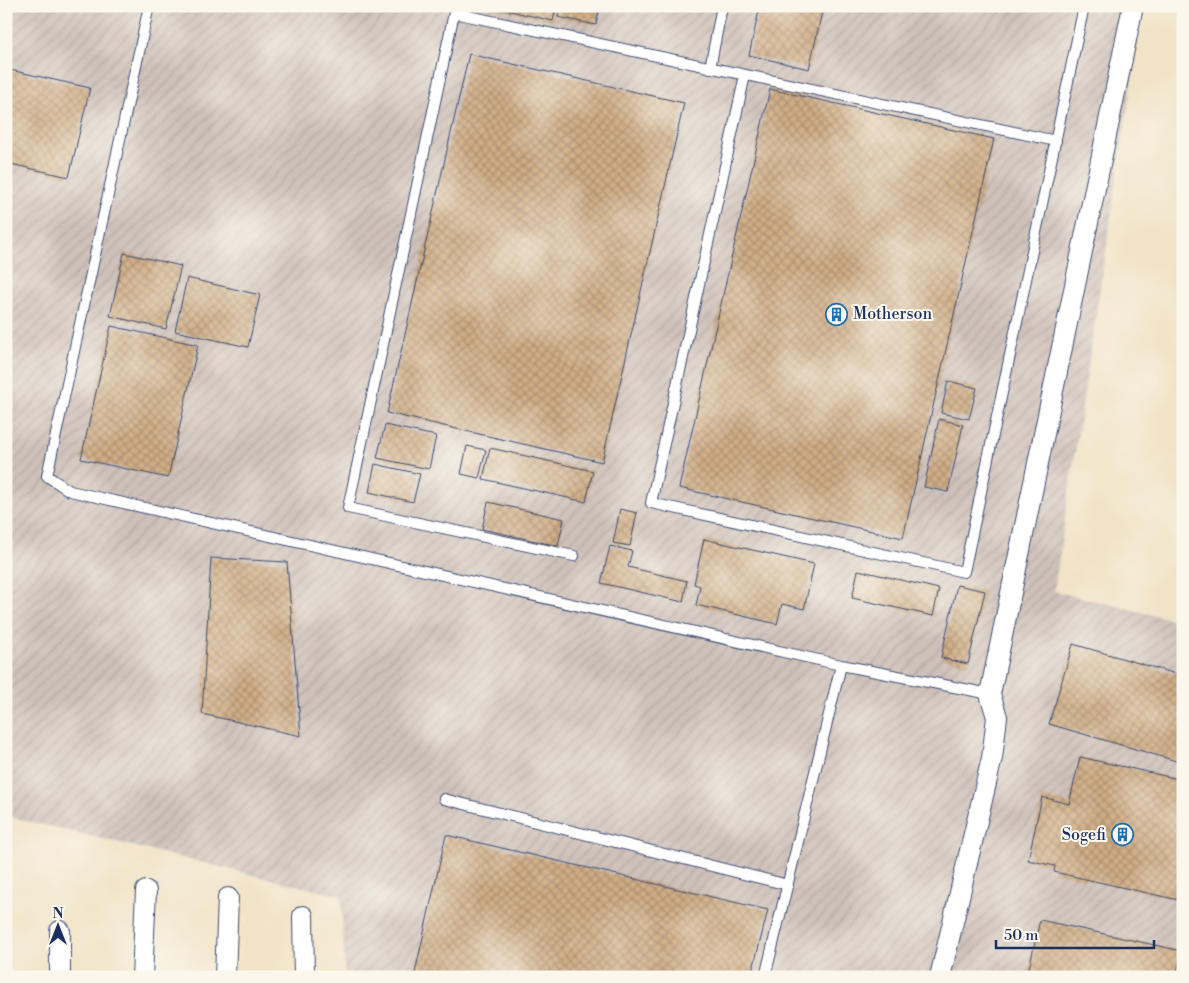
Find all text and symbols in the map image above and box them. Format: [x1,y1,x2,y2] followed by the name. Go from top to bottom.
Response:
[825,302,849,326] building icon: Motherson
[853,304,932,324] place label: Motherson
[1110,823,1134,847] building icon: Sogefi
[1062,825,1106,845] place label: Sogefi
[32,900,82,950] north arrow
[52,905,64,923] text: N
[996,918,1154,950] scale bar
[1004,926,1038,945] text: 50 m

